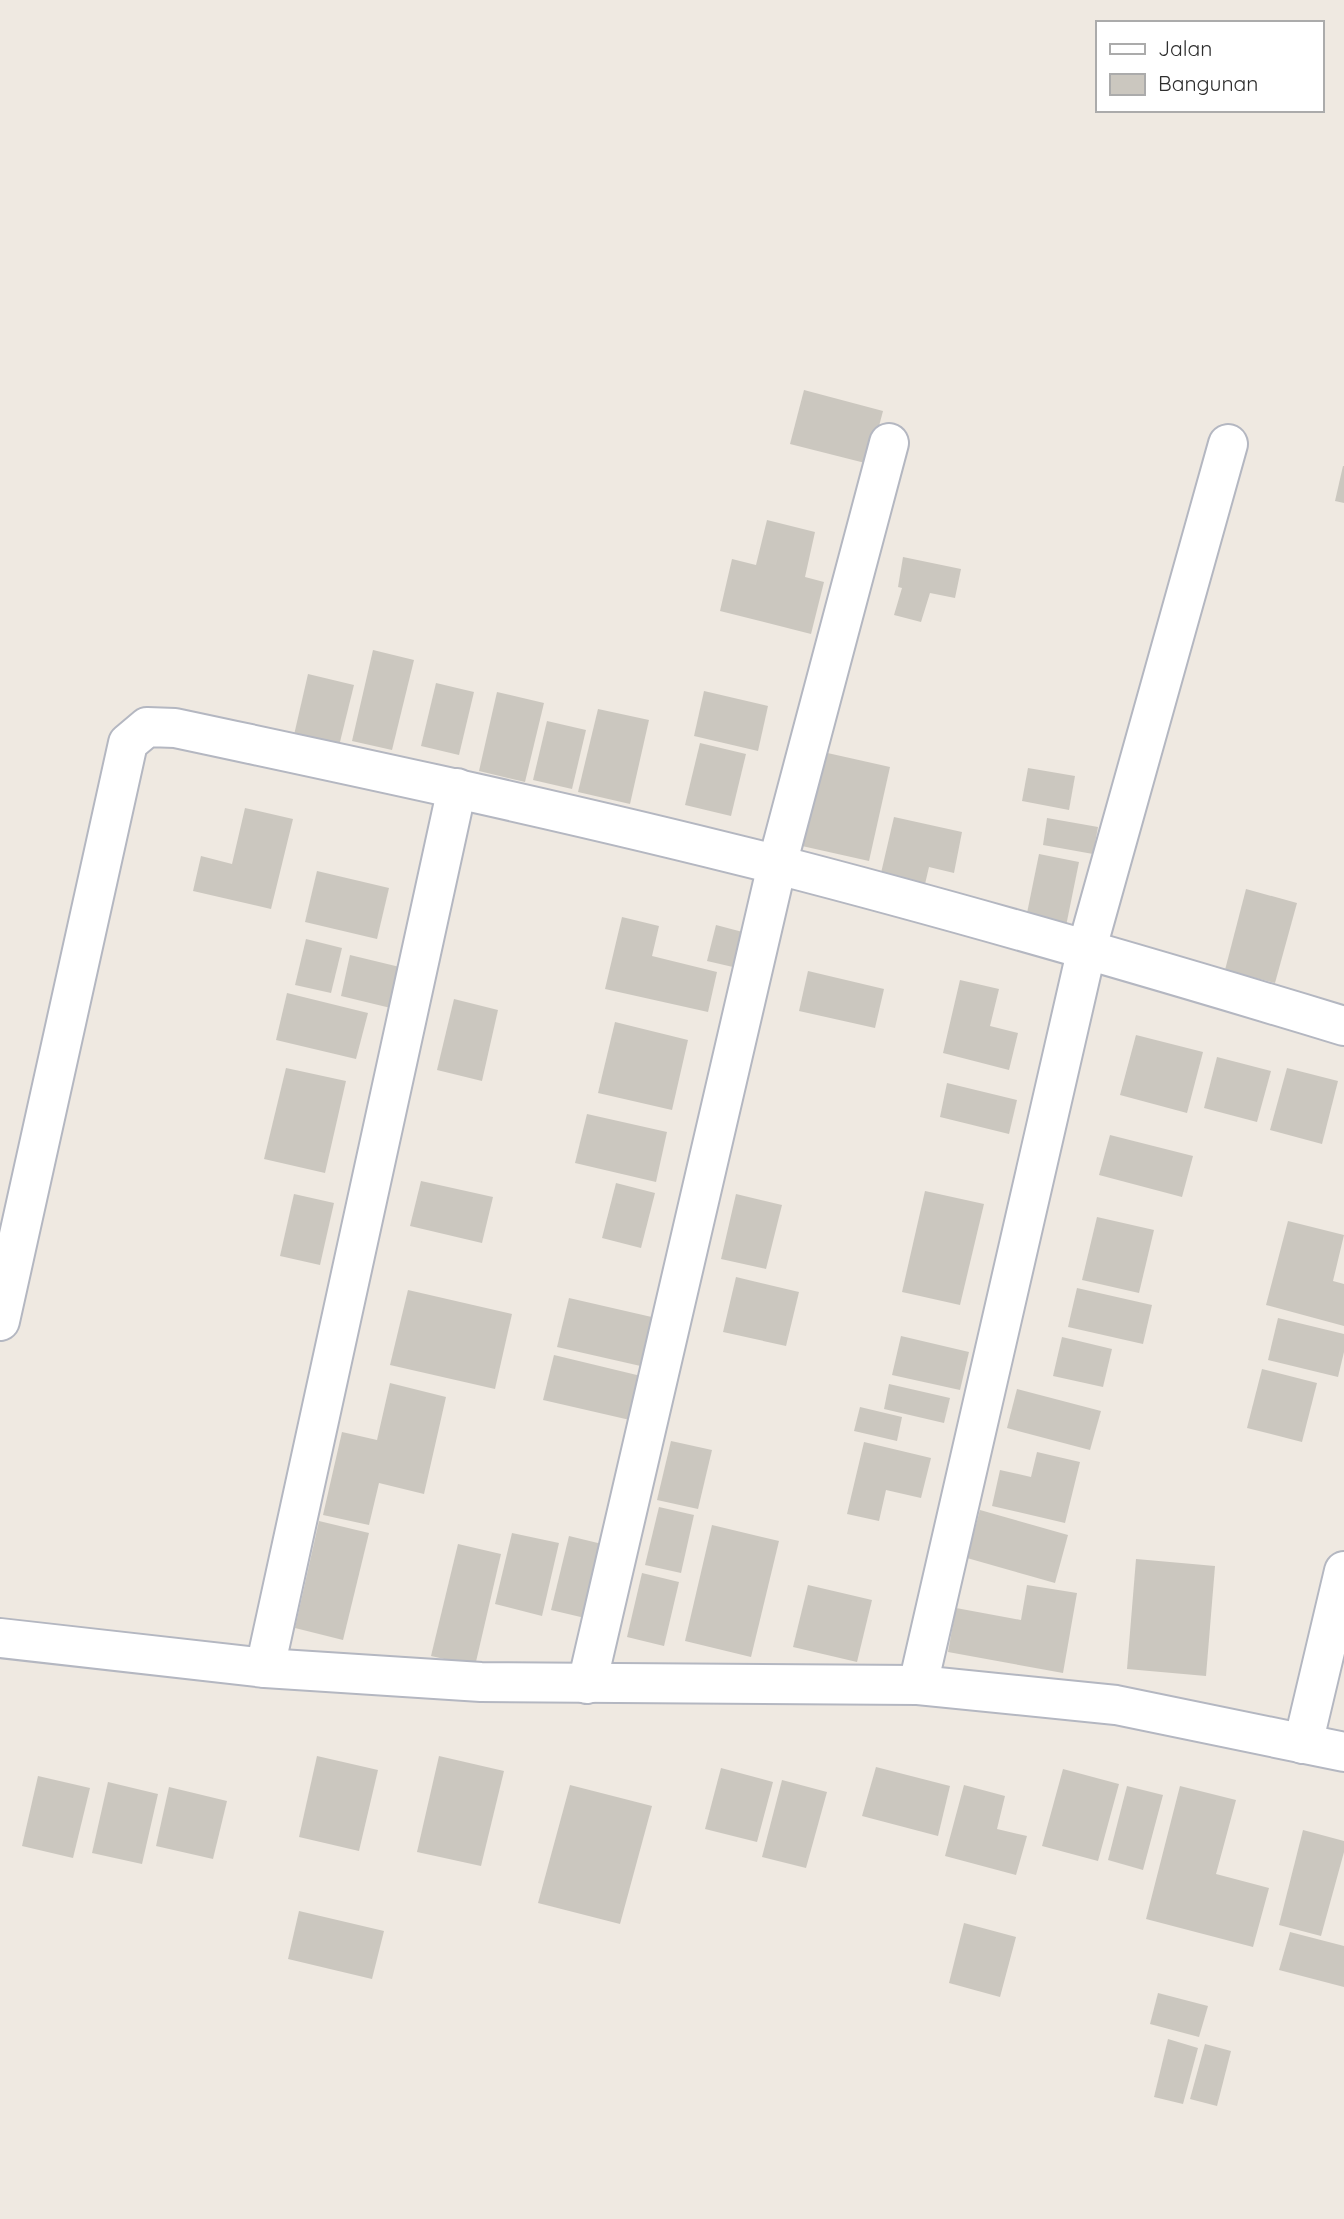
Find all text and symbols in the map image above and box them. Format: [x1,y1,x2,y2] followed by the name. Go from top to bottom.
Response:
[1096,21,1323,112] legend
[1158,35,1212,61] text: Jalan
[1158,70,1258,96] text: Bangunan

